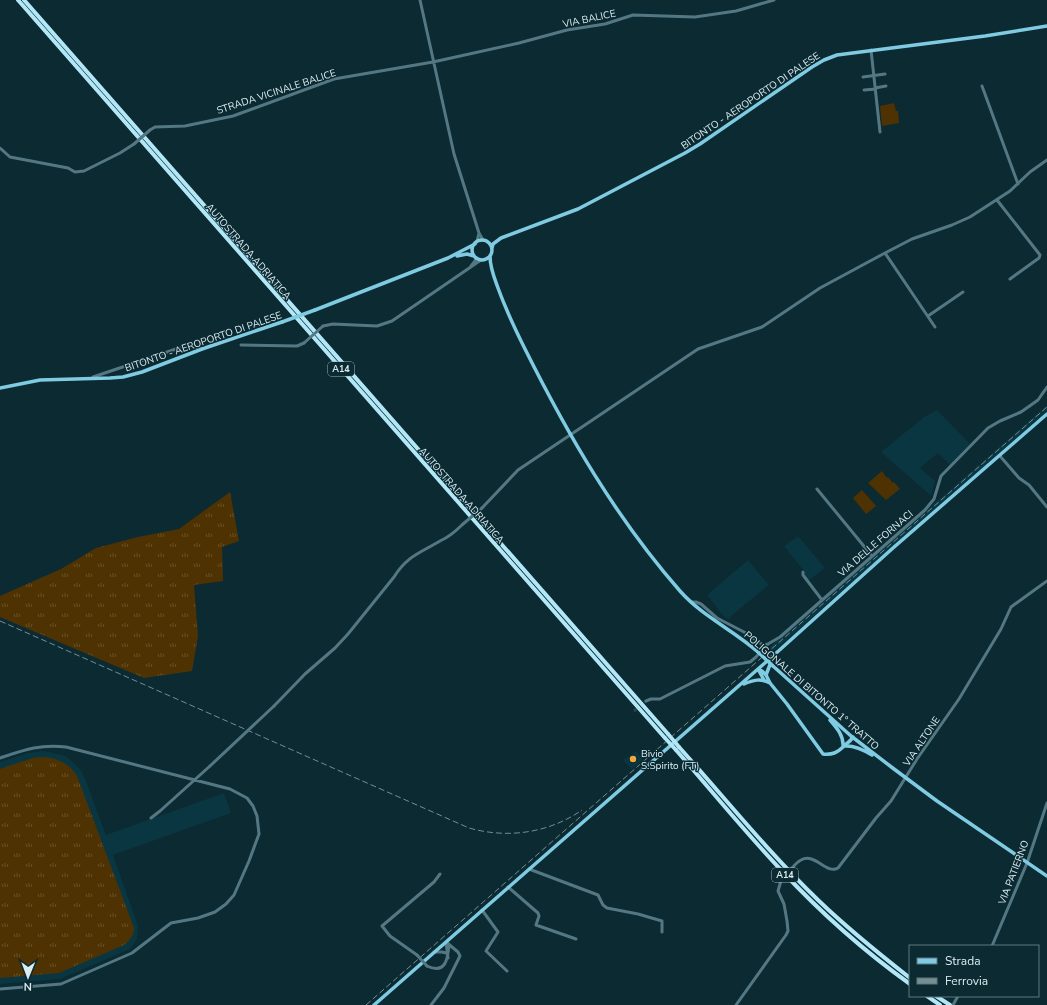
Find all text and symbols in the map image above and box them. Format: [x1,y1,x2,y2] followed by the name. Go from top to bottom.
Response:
[560,7,617,32] street label: VIA BALICE
[678,49,823,153] street label: BITONTO - AEROPORTO DI PALESE
[215,66,338,118] street label: STRADA VICINALE BALICE
[202,200,295,303] street label: AUTOSTRADA ADRIATICA
[123,308,284,375] street label: BITONTO - AEROPORTO DI PALESE
[328,362,354,376] road number: A14
[415,444,508,547] street label: AUTOSTRADA ADRIATICA
[834,507,916,581] street label: VIA DELLE FORNACI
[741,628,882,753] street label: POLIGONALE DI BITONTO 1° TRATTO
[899,714,944,770] street label: VIA ALTONE
[641,747,699,773] place label: Bivio S.Spirito (FT)
[628,754,638,764] marker: Bivio S.Spirito (FT)
[995,838,1033,907] street label: VIA PATIERNO
[772,868,798,882] road number: A14
[909,945,1039,997] legend
[945,953,981,969] text: Strada
[8,957,48,997] north arrow
[945,973,988,989] text: Ferrovia
[24,979,32,994] text: N

